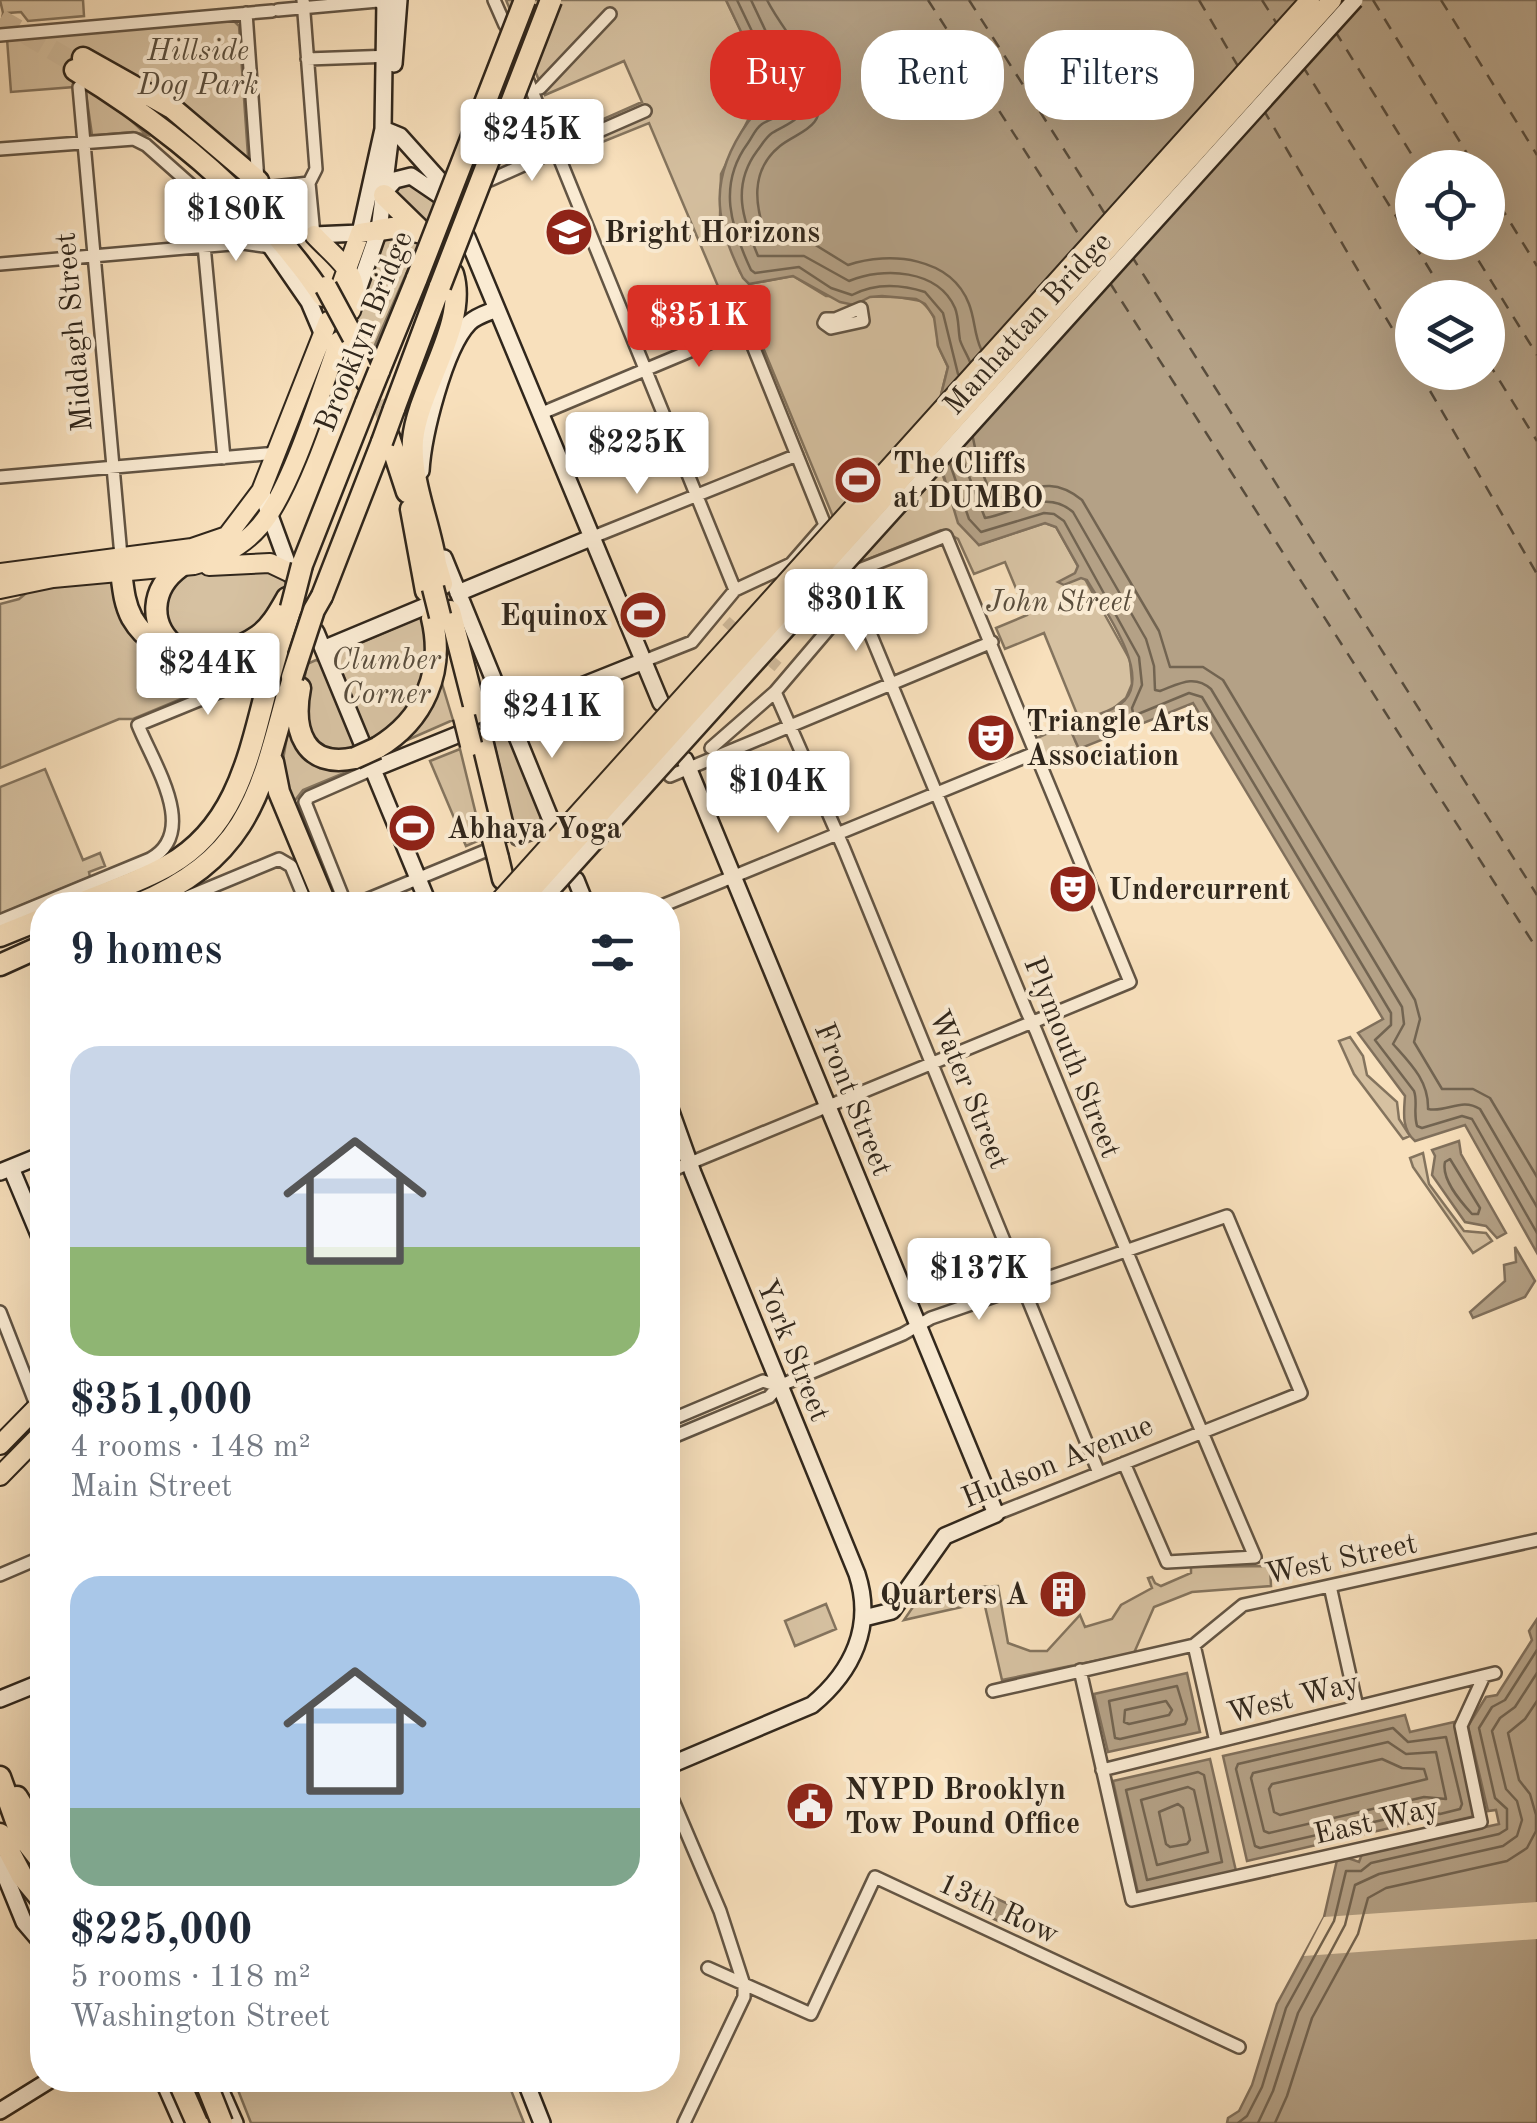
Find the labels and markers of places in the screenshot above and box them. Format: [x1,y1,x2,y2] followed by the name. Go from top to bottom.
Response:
[462,99,602,184] pin: $245K
[166,179,306,264] pin: $180K
[543,206,595,258] school or university icon: Bright Horizons
[604,219,820,249] place label: Bright Horizons
[629,285,769,370] pin: $351K
[567,412,707,497] pin: $225K
[893,450,1043,514] place label: The Cliffs at DUMBO
[832,454,884,506] sports icon: The Cliffs at DUMBO
[786,569,926,654] pin: $301K
[617,589,669,641] sports icon: Equinox
[500,602,608,632] place label: Equinox
[138,633,278,718] pin: $244K
[482,676,622,761] pin: $241K
[1026,708,1209,772] place label: Triangle Arts Association
[965,712,1017,764] theatre icon: Triangle Arts Association
[708,751,848,836] pin: $104K
[386,802,438,854] sports icon: Abhaya Yoga
[447,815,622,845] place label: Abhaya Yoga
[1047,863,1099,915] theatre icon: Undercurrent
[1108,876,1290,906] place label: Undercurrent
[909,1238,1049,1323] pin: $137K
[1037,1568,1089,1620] building icon: Quarters A
[880,1581,1028,1611] place label: Quarters A
[845,1776,1080,1840] place label: NYPD Brooklyn Tow Pound Office
[784,1780,836,1832] public building icon: NYPD Brooklyn Tow Pound Office

